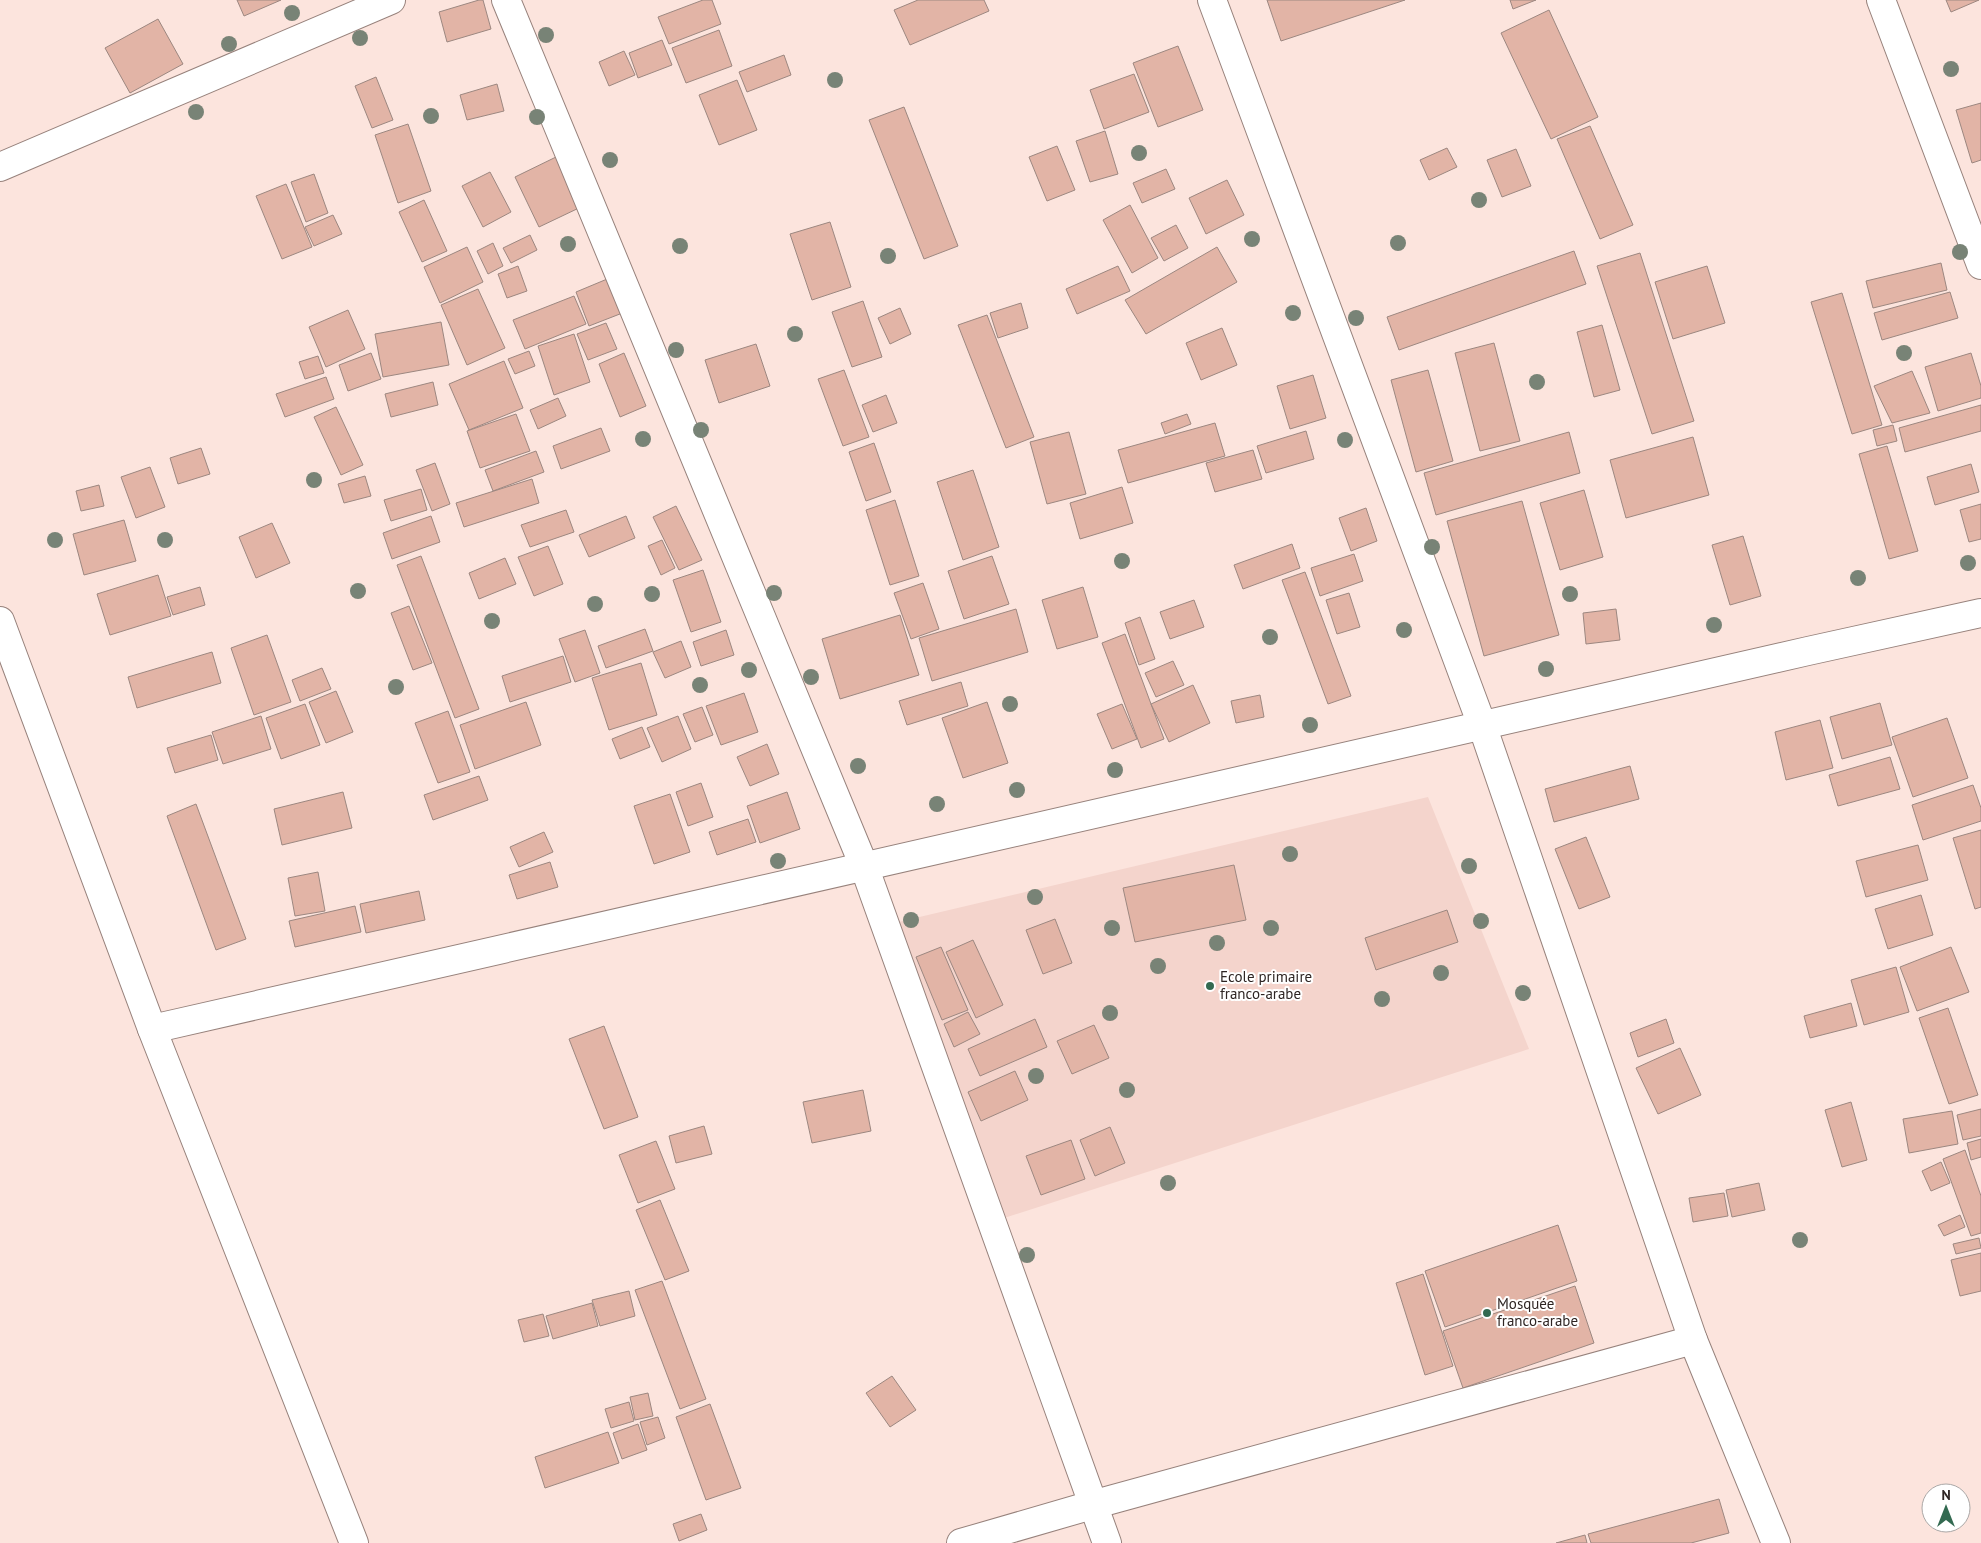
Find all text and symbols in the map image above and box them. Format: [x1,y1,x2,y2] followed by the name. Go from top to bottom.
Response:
[1220,967,1312,1003] place label: Ecole primaire franco-arabe
[1204,980,1216,992] marker: Ecole primaire franco-arabe
[1497,1294,1578,1330] place label: Mosquée franco-arabe
[1481,1307,1493,1319] marker: Mosquée franco-arabe
[1921,1483,1971,1533] north arrow
[1941,1486,1951,1504] text: N

